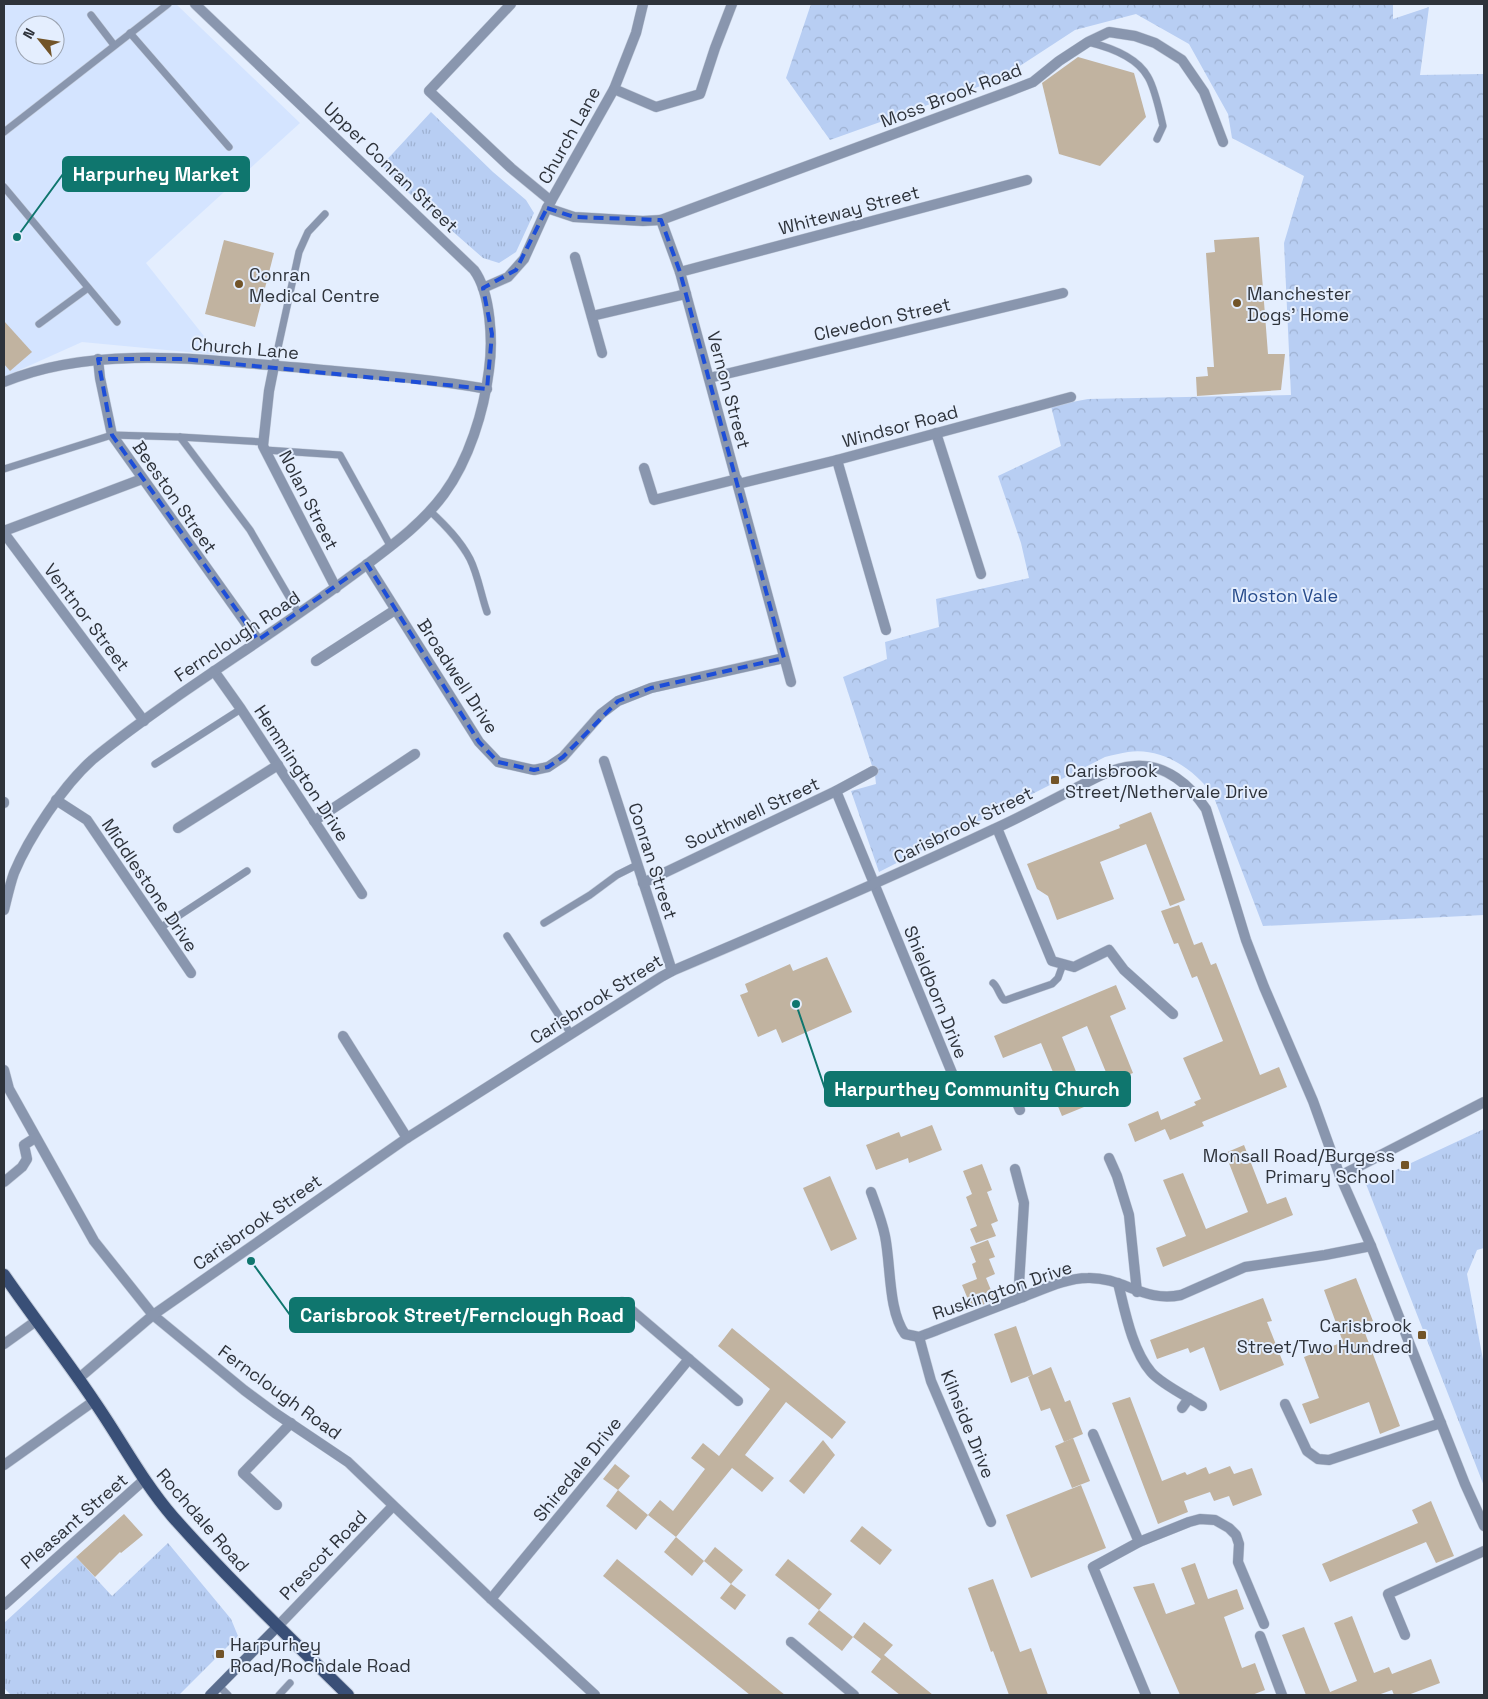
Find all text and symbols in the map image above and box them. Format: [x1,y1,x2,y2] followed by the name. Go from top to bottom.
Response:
[15,15,65,65] north arrow
[19,25,39,42] text: N
[877,57,1025,133] street label: Moss Brook Road
[533,82,605,188] street label: Church Lane
[319,97,463,237] street label: Upper Conran Street
[63,157,249,191] callout: Harpurhey Market
[73,162,239,187] text: Harpurhey Market
[776,180,922,240] street label: Whiteway Street
[249,263,380,307] place label: Conran Medical Centre
[233,278,245,290] marker: Conran Medical Centre
[1247,282,1351,326] place label: Manchester Dogs’ Home
[811,292,953,346] street label: Clevedon Street
[1231,297,1243,309] marker: Manchester Dogs’ Home
[702,329,756,451] street label: Vernon Street
[190,332,300,364] street label: Church Lane
[840,399,960,453] street label: Windsor Road
[128,436,222,558] street label: Beeston Street
[274,446,344,554] street label: Nolan Street
[39,559,135,675] street label: Ventnor Street
[1232,584,1338,607] park label: Moston Vale
[170,585,304,687] street label: Fernclough Road
[412,614,504,738] street label: Broadwell Drive
[249,700,355,846] street label: Hemmington Drive
[1065,759,1268,803] place label: Carisbrook Street/Nethervale Drive
[681,772,823,854] street label: Southwell Street
[1049,774,1061,786] marker: Carisbrook Street/Nethervale Drive
[890,781,1036,869] street label: Carisbrook Street
[623,800,683,922] street label: Conran Street
[97,814,203,956] street label: Middlestone Drive
[899,922,973,1062] street label: Shieldborn Drive
[525,949,667,1049] street label: Carisbrook Street
[825,1072,1130,1106] callout: Harpurthey Community Church
[834,1077,1120,1102] text: Harpurthey Community Church
[1203,1144,1395,1188] place label: Monsall Road/Burgess Primary School
[1399,1159,1411,1171] marker: Monsall Road/Burgess Primary School
[188,1169,326,1275] street label: Carisbrook Street
[929,1255,1075,1325] street label: Ruskington Drive
[290,1298,634,1332] callout: Carisbrook Street/Fernclough Road
[300,1303,624,1328] text: Carisbrook Street/Fernclough Road
[1237,1314,1412,1358] place label: Carisbrook Street/Two Hundred
[1416,1329,1428,1341] marker: Carisbrook Street/Two Hundred
[214,1340,346,1444] street label: Fernclough Road
[936,1367,1000,1481] street label: Kilnside Drive
[528,1412,626,1526] street label: Shiredale Drive
[152,1463,254,1577] street label: Rochdale Road
[16,1468,132,1574] street label: Pleasant Street
[274,1505,372,1605] street label: Prescot Road
[230,1633,411,1677] place label: Harpurhey Road/Rochdale Road
[214,1648,226,1660] marker: Harpurhey Road/Rochdale Road

